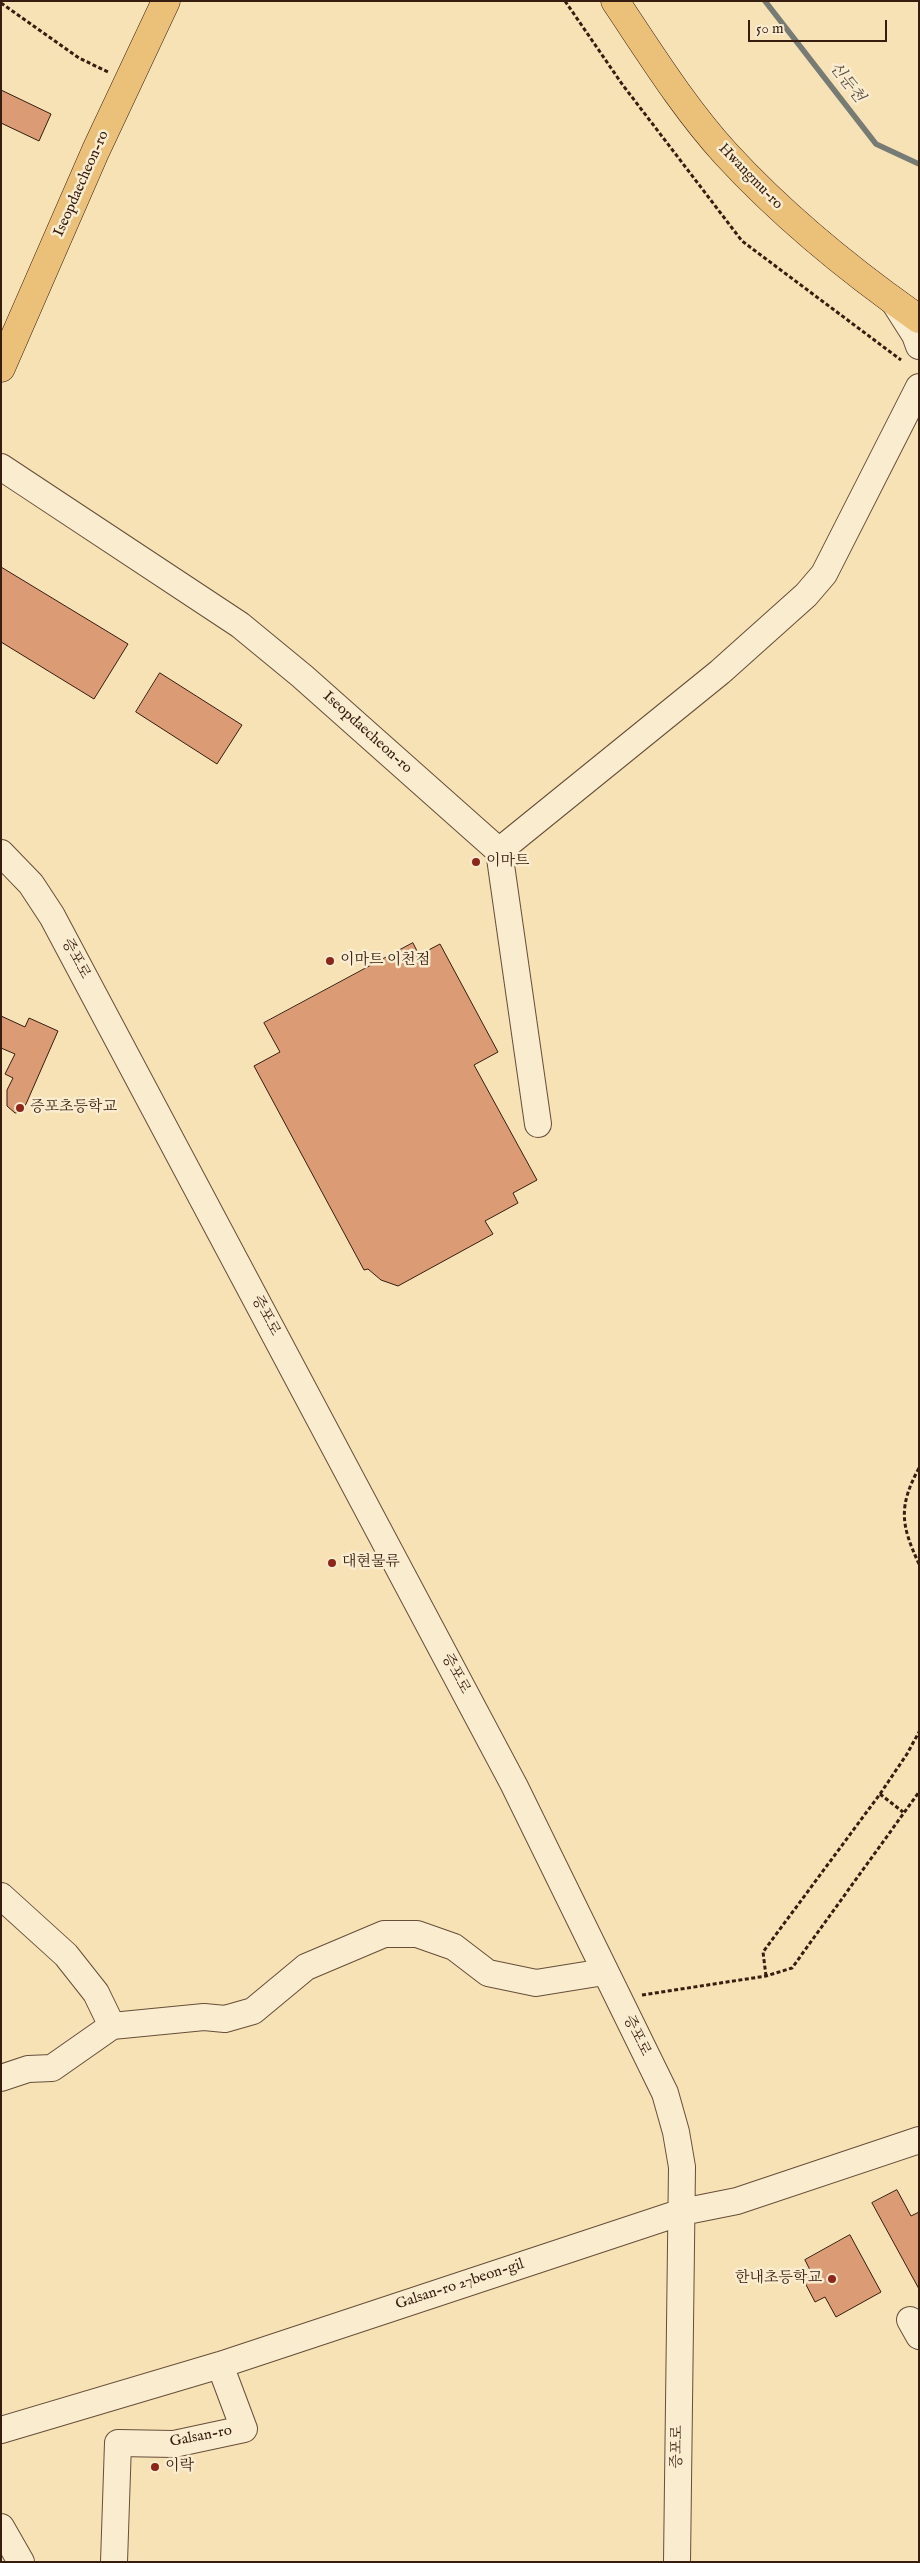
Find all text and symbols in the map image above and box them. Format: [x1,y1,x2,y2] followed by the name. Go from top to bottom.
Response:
[750,10,889,42] scale bar
[756,19,784,38] text: 50 m
[824,59,868,107] water label: 신둔천
[51,128,113,240] street label: Iseopdaecheon-ro
[714,140,786,214] street label: Hwangmu-ro
[319,688,415,778] street label: Iseopdaecheon-ro
[486,853,529,871] place label: 이마트
[470,856,482,868] marker: 이마트
[57,936,93,982] street label: 증포로
[340,952,430,970] place label: 이마트 이천점
[324,955,336,967] marker: 이마트 이천점
[30,1099,117,1117] place label: 증포초등학교
[14,1102,26,1114] marker: 증포초등학교
[247,1293,283,1339] street label: 증포로
[342,1554,400,1572] place label: 대현물류
[326,1557,338,1569] marker: 대현물류
[437,1651,473,1697] street label: 증포로
[618,2013,654,2059] street label: 증포로
[393,2256,527,2314] street label: Galsan-ro 27beon-gil
[735,2270,822,2288] place label: 한내초등학교
[826,2273,838,2285] marker: 한내초등학교
[168,2422,234,2452] street label: Galsan-ro
[669,2425,687,2469] street label: 증포로
[165,2458,194,2476] place label: 이락
[149,2461,161,2473] marker: 이락

